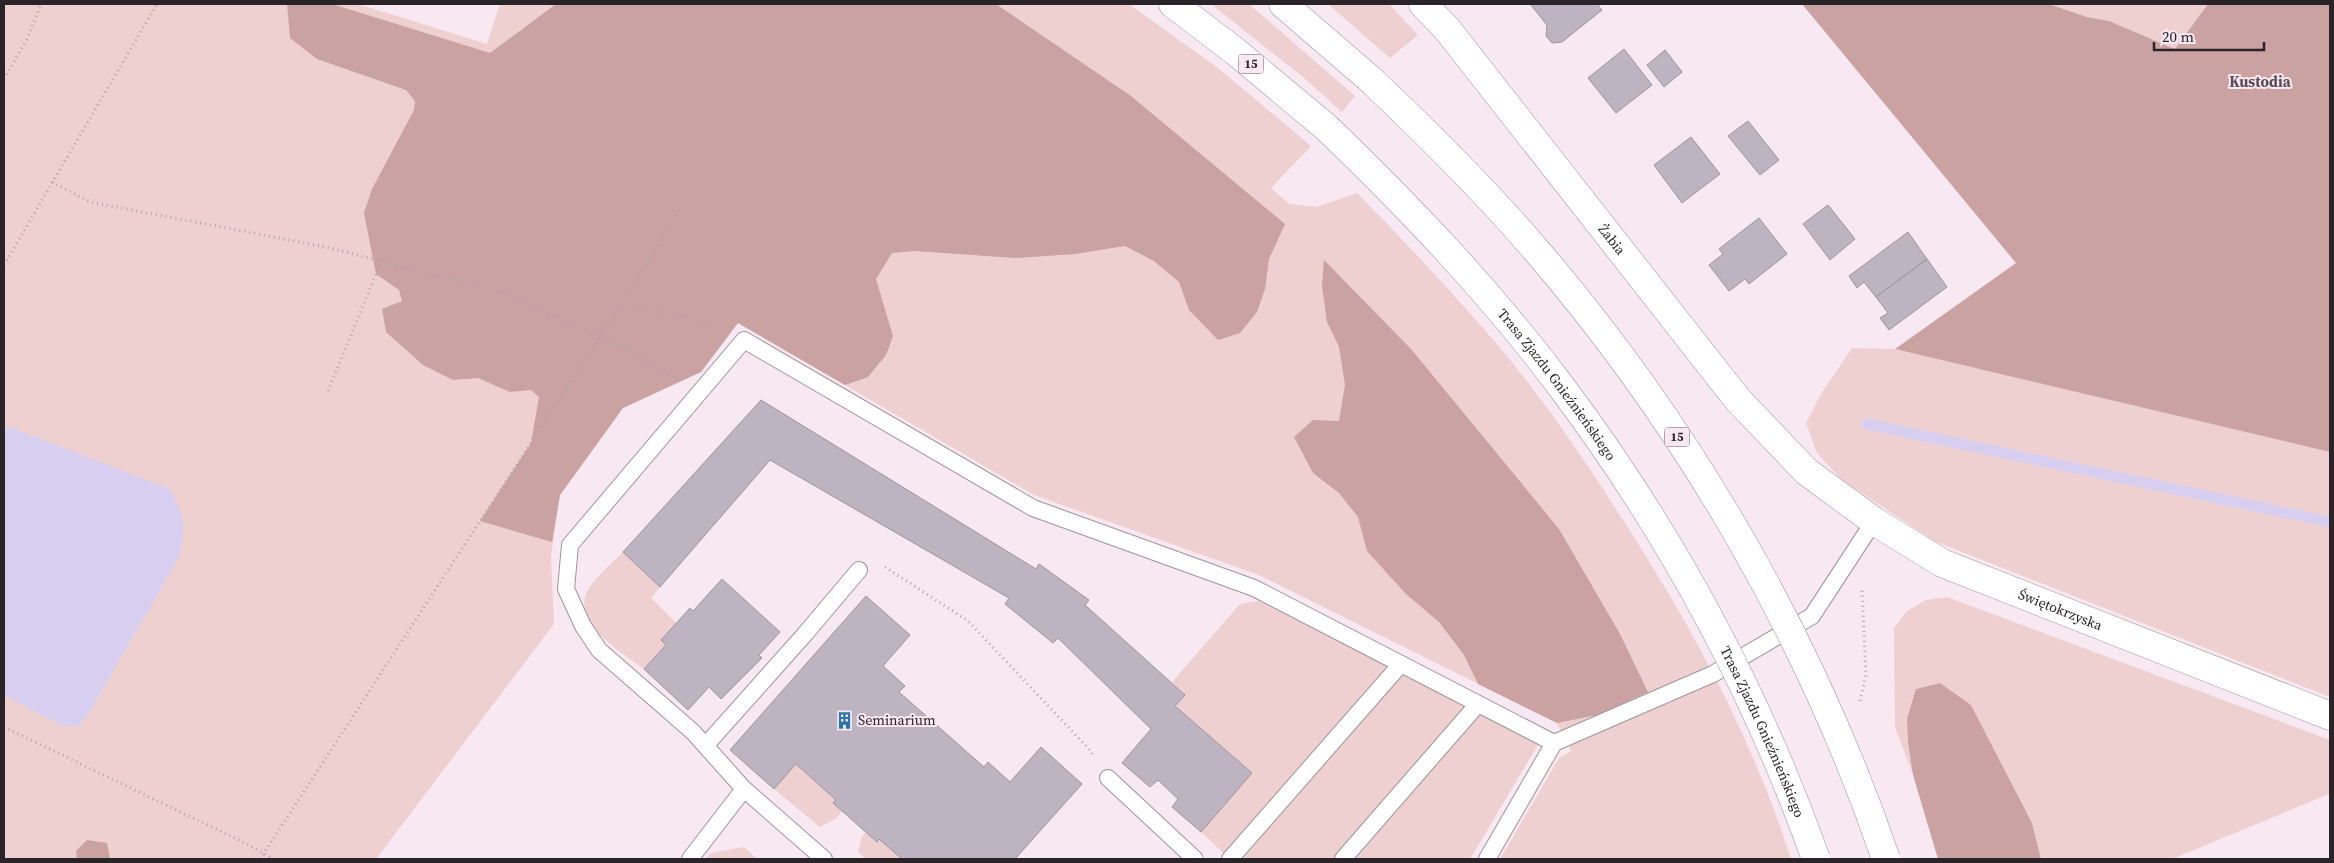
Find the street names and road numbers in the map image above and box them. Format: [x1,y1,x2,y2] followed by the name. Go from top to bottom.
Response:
[1238,54,1264,74] road number: 15
[1594,220,1631,260] street label: Żabia
[1493,304,1621,465] street label: Trasa Zjazdu Gnieźnieńskiego
[1664,428,1690,447] road number: 15
[2015,584,2106,636] street label: Świętokrzyska
[1715,643,1810,821] street label: Trasa Zjazdu Gnieźnieńskiego

